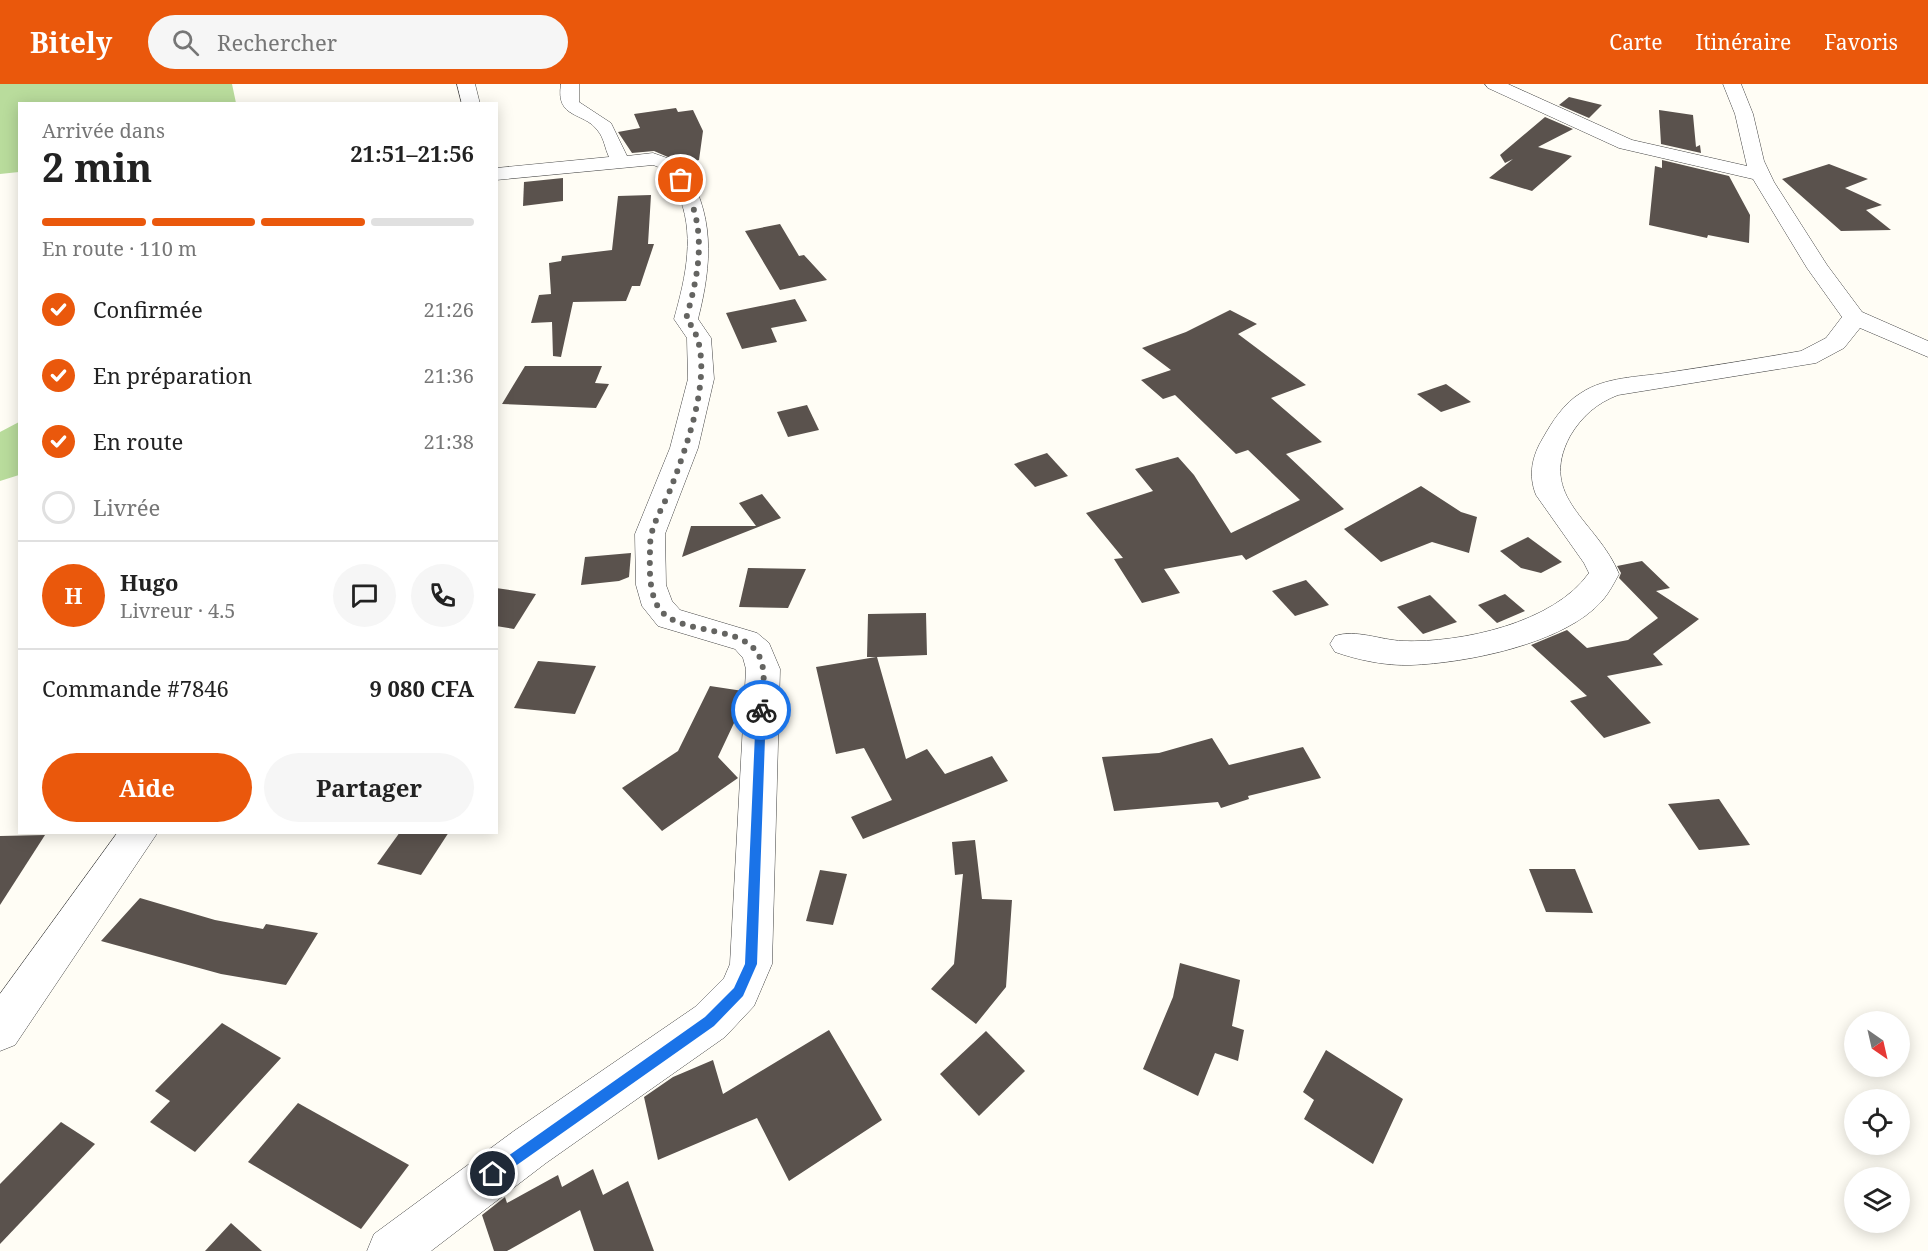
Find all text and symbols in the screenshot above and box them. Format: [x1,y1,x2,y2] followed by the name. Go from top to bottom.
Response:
[148,15,568,69] search box
[30,23,112,61] text: Bitely
[169,26,202,59] icon: search
[217,27,337,57] text: Rechercher
[1609,28,1663,56] text: Carte
[1696,28,1791,56] text: Itinéraire
[1824,28,1898,56] text: Favoris
[42,117,165,144] text: Arrivée dans
[350,138,474,168] text: 21:51–21:56
[42,140,152,193] text: 2 min
[655,154,706,205] pin
[664,163,697,196] icon: bag
[42,235,197,262] text: En route · 110 m
[42,293,75,326] icon: check
[93,294,203,324] text: Confirmée
[424,296,474,323] text: 21:26
[42,359,75,392] icon: check
[93,360,252,390] text: En préparation
[424,362,474,389] text: 21:36
[42,425,75,458] icon: check
[93,426,183,456] text: En route
[424,428,474,455] text: 21:38
[93,492,160,522] text: Livrée
[333,564,396,627] button: chat
[411,564,474,627] button: phone
[120,567,179,597] text: Hugo
[64,580,83,610] text: H
[120,597,235,624] text: Livreur · 4.5
[42,673,229,703] text: Commande #7846
[369,673,474,703] text: 9 080 CFA
[731,680,791,740] courier
[745,694,778,727] icon: bike
[42,753,252,822] button: Aide
[264,753,474,822] button: Partager
[1844,1011,1910,1077] north arrow
[1844,1011,1910,1233] map controls
[1844,1089,1910,1155] button: locate
[467,1148,518,1199] pin
[476,1157,509,1190] icon: home
[1844,1167,1910,1233] button: layers

